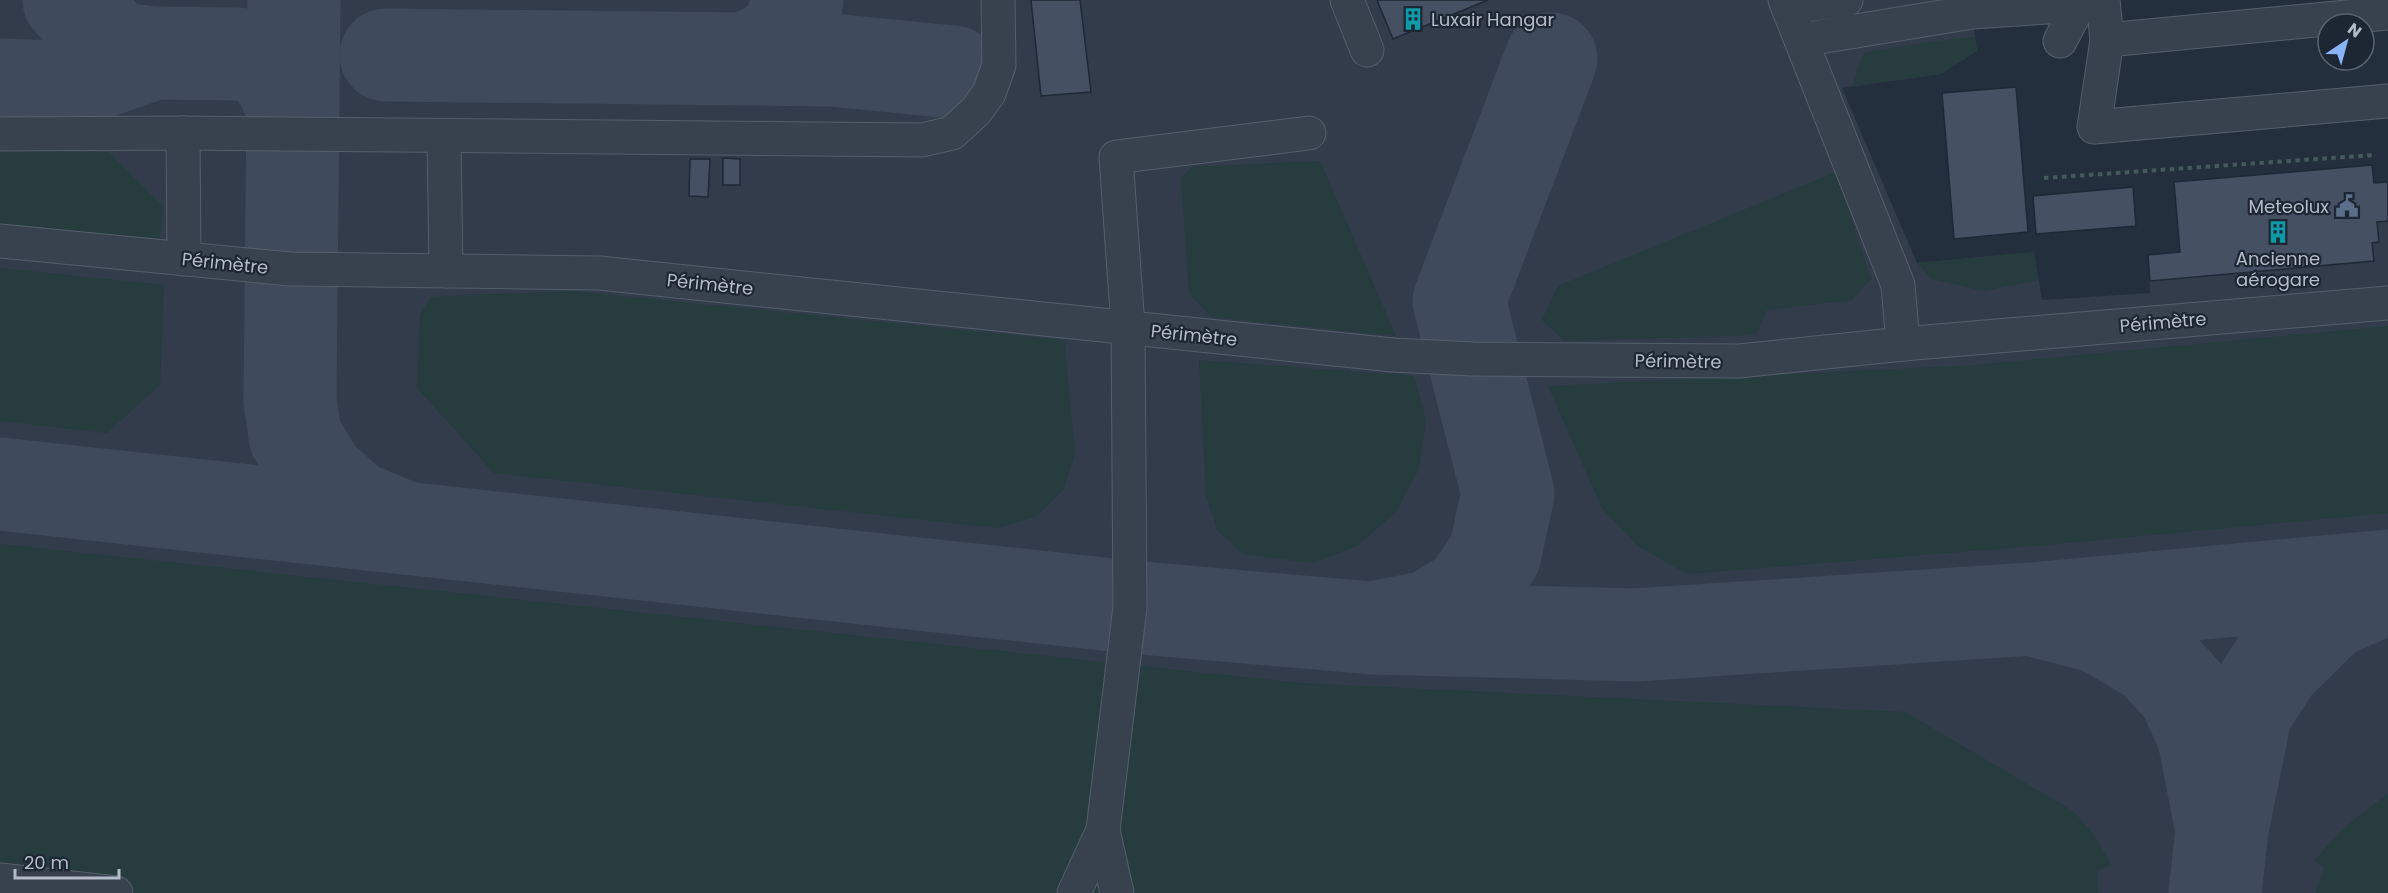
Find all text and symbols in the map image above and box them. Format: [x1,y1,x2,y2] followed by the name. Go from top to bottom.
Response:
[1400,6,1426,32] building icon: Luxair Hangar
[1431,7,1555,32] place label: Luxair Hangar
[2316,12,2376,72] north arrow
[2343,17,2366,43] text: N
[2334,193,2360,219] public building icon: Meteolux
[2249,194,2329,219] place label: Meteolux
[2265,219,2291,245] building icon: Ancienne aérogare
[181,246,269,280] street label: Périmètre
[2236,246,2320,292] place label: Ancienne aérogare
[666,267,754,301] street label: Périmètre
[2119,306,2207,338] street label: Périmètre
[1150,318,1238,352] street label: Périmètre
[1634,348,1722,374] street label: Périmètre
[15,842,118,880] scale bar
[24,850,69,875] text: 20 m

